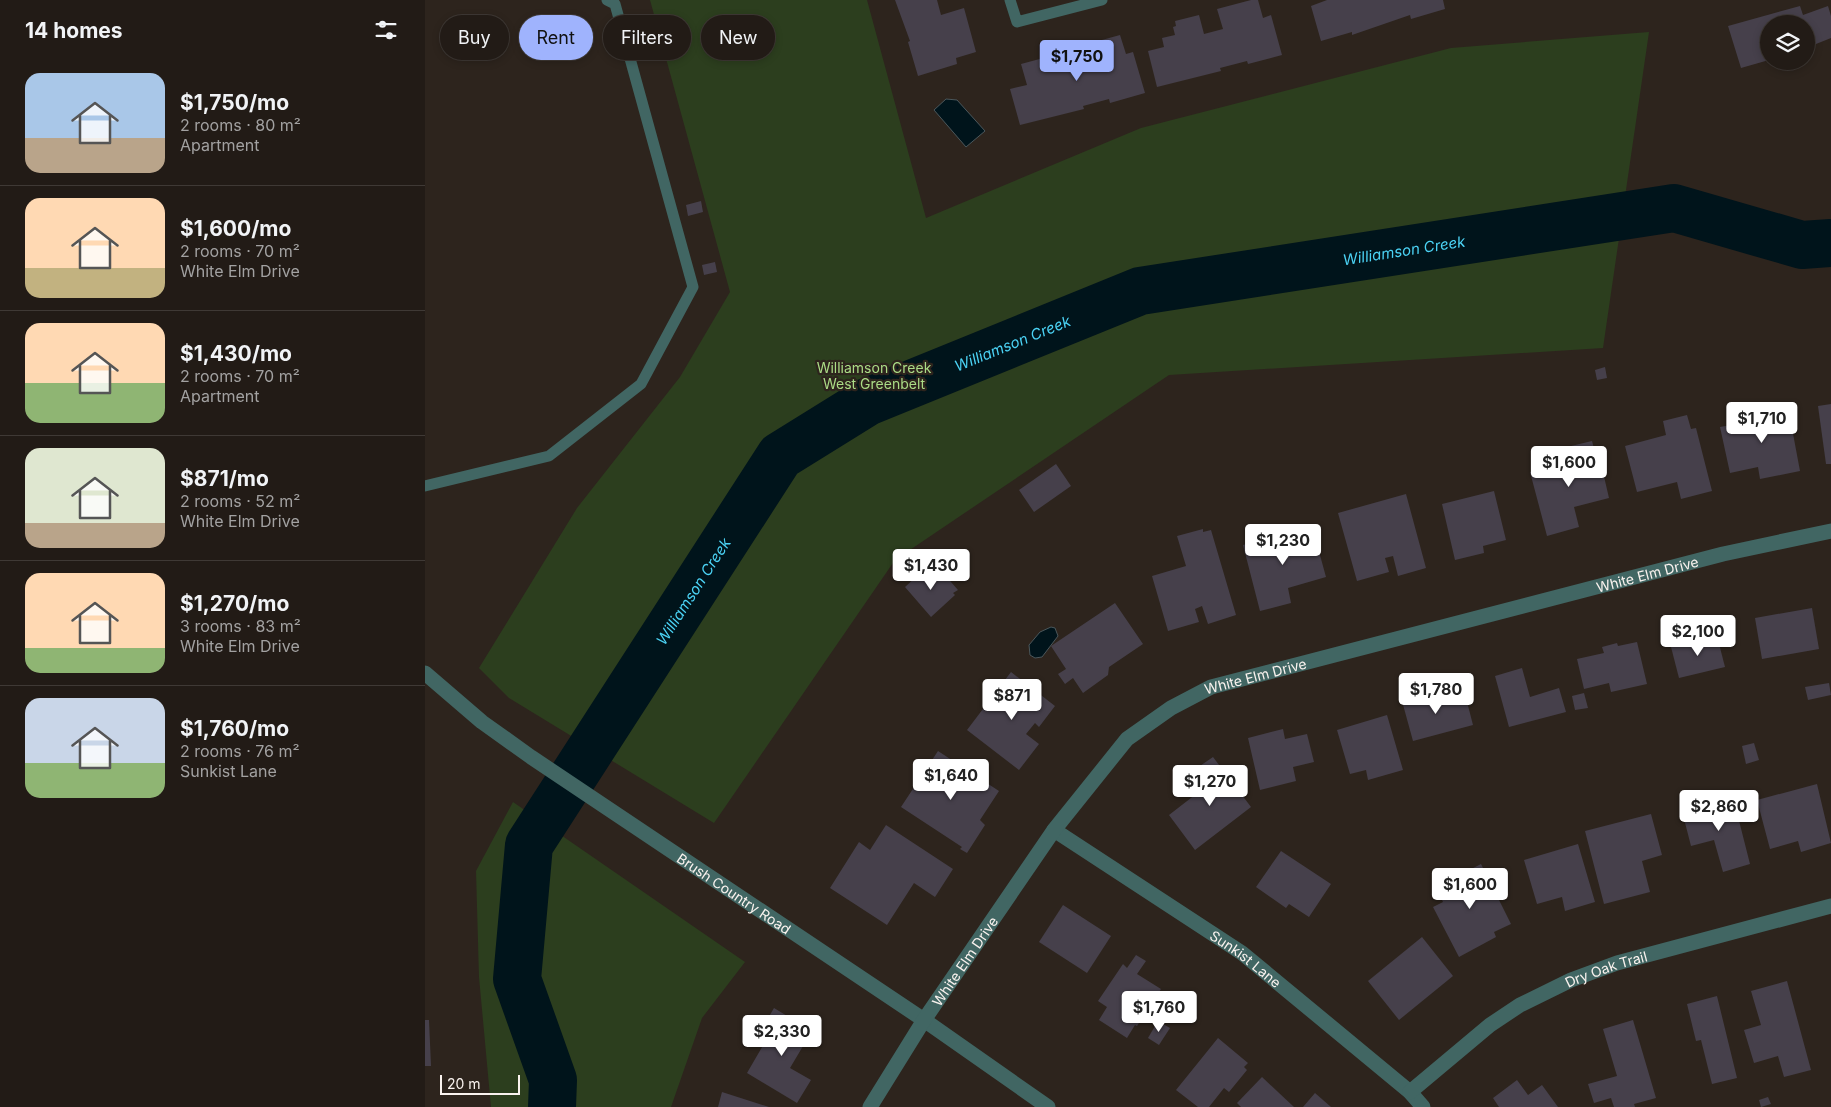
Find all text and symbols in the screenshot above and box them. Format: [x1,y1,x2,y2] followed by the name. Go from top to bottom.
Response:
[440,15,509,60] chip: Buy
[519,15,593,60] chip: Rent
[603,15,691,60] chip: Filters
[701,15,775,60] chip: New
[1760,15,1815,70] map controls
[1760,15,1815,70] button: layers
[372,16,400,44] icon: filters
[25,18,123,43] text: 14 homes
[1036,39,1118,82] pin: $1,750
[1051,46,1103,66] text: $1,750
[180,90,289,115] text: $1,750/mo
[65,93,125,153] icon: home
[180,115,301,135] text: 2 rooms · 80 m²
[180,135,260,155] text: Apartment
[180,216,291,241] text: $1,600/mo
[65,218,125,278] icon: home
[1341,231,1467,269] water label: Williamson Creek
[180,241,300,261] text: 2 rooms · 70 m²
[180,261,300,281] text: White Elm Drive
[951,311,1074,375] water label: Williamson Creek
[180,341,292,366] text: $1,430/mo
[65,343,125,403] icon: home
[817,359,932,392] park label: Williamson Creek West Greenbelt
[180,366,300,386] text: 2 rooms · 70 m²
[180,386,260,406] text: Apartment
[1721,402,1803,444] pin: $1,710
[1737,408,1787,428] text: $1,710
[1528,446,1610,488] pin: $1,600
[1542,452,1596,472] text: $1,600
[180,466,269,491] text: $871/mo
[65,468,125,528] icon: home
[180,491,300,511] text: 2 rooms · 52 m²
[180,511,300,531] text: White Elm Drive
[1242,524,1324,566] pin: $1,230
[1256,530,1310,550] text: $1,230
[651,533,735,648] water label: Williamson Creek
[890,548,972,591] pin: $1,430
[1594,552,1700,595] street label: White Elm Drive
[904,555,958,575] text: $1,430
[180,591,289,616] text: $1,270/mo
[65,593,125,653] icon: home
[1657,614,1739,657] pin: $2,100
[180,616,301,636] text: 3 rooms · 83 m²
[1672,621,1724,641] text: $2,100
[180,636,300,656] text: White Elm Drive
[1202,654,1308,697] street label: White Elm Drive
[1395,672,1477,715] pin: $1,780
[982,678,1042,721] pin: $871
[1410,679,1462,699] text: $1,780
[993,685,1031,705] text: $871
[180,716,289,741] text: $1,760/mo
[65,718,125,778] icon: home
[180,741,300,761] text: 2 rooms · 76 m²
[910,758,992,801] pin: $1,640
[180,761,277,781] text: Sunkist Lane
[1169,764,1251,807] pin: $1,270
[924,765,978,785] text: $1,640
[1184,771,1236,791] text: $1,270
[1678,790,1760,832] pin: $2,860
[1690,796,1748,816] text: $2,860
[674,849,794,937] street label: Brush Country Road
[1429,868,1511,910] pin: $1,600
[1443,874,1497,894] text: $1,600
[928,913,1001,1009] street label: White Elm Drive
[1207,926,1285,991] street label: Sunkist Lane
[1562,947,1649,990] street label: Dry Oak Trail
[1118,990,1200,1033] pin: $1,760
[1133,997,1185,1017] text: $1,760
[741,1014,823,1057] pin: $2,330
[754,1021,810,1041] text: $2,330
[440,1072,520,1095] scale bar
[447,1075,481,1092] text: 20 m

